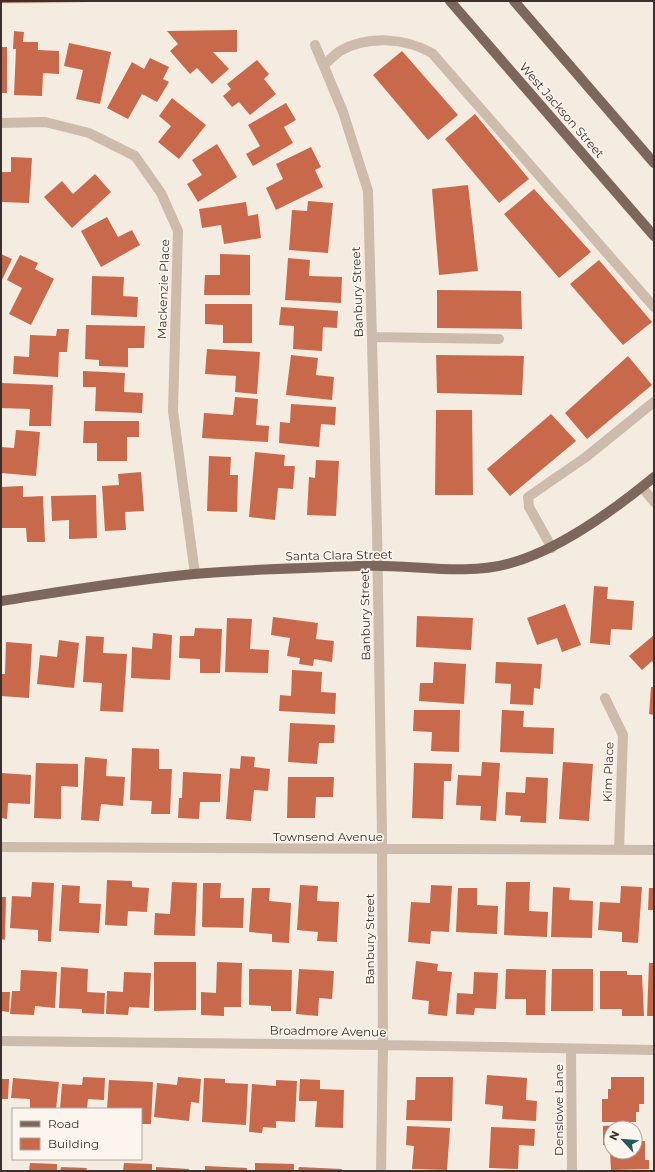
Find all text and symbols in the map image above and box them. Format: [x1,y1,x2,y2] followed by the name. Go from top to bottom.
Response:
[516,59,608,161] street label: West Jackson Street
[154,239,172,339] street label: Mackenzie Place
[348,246,366,338] street label: Banbury Street
[285,547,393,563] street label: Santa Clara Street
[357,569,373,661] street label: Banbury Street
[599,742,617,802] street label: Kim Place
[273,829,383,844] street label: Townsend Avenue
[362,893,377,985] street label: Banbury Street
[269,1022,387,1040] street label: Broadmore Avenue
[551,1064,566,1156] street label: Denslowe Lane
[12,1108,142,1160] legend
[48,1116,79,1131] text: Road
[603,1120,643,1160] north arrow
[606,1129,622,1143] text: N
[48,1136,99,1151] text: Building

